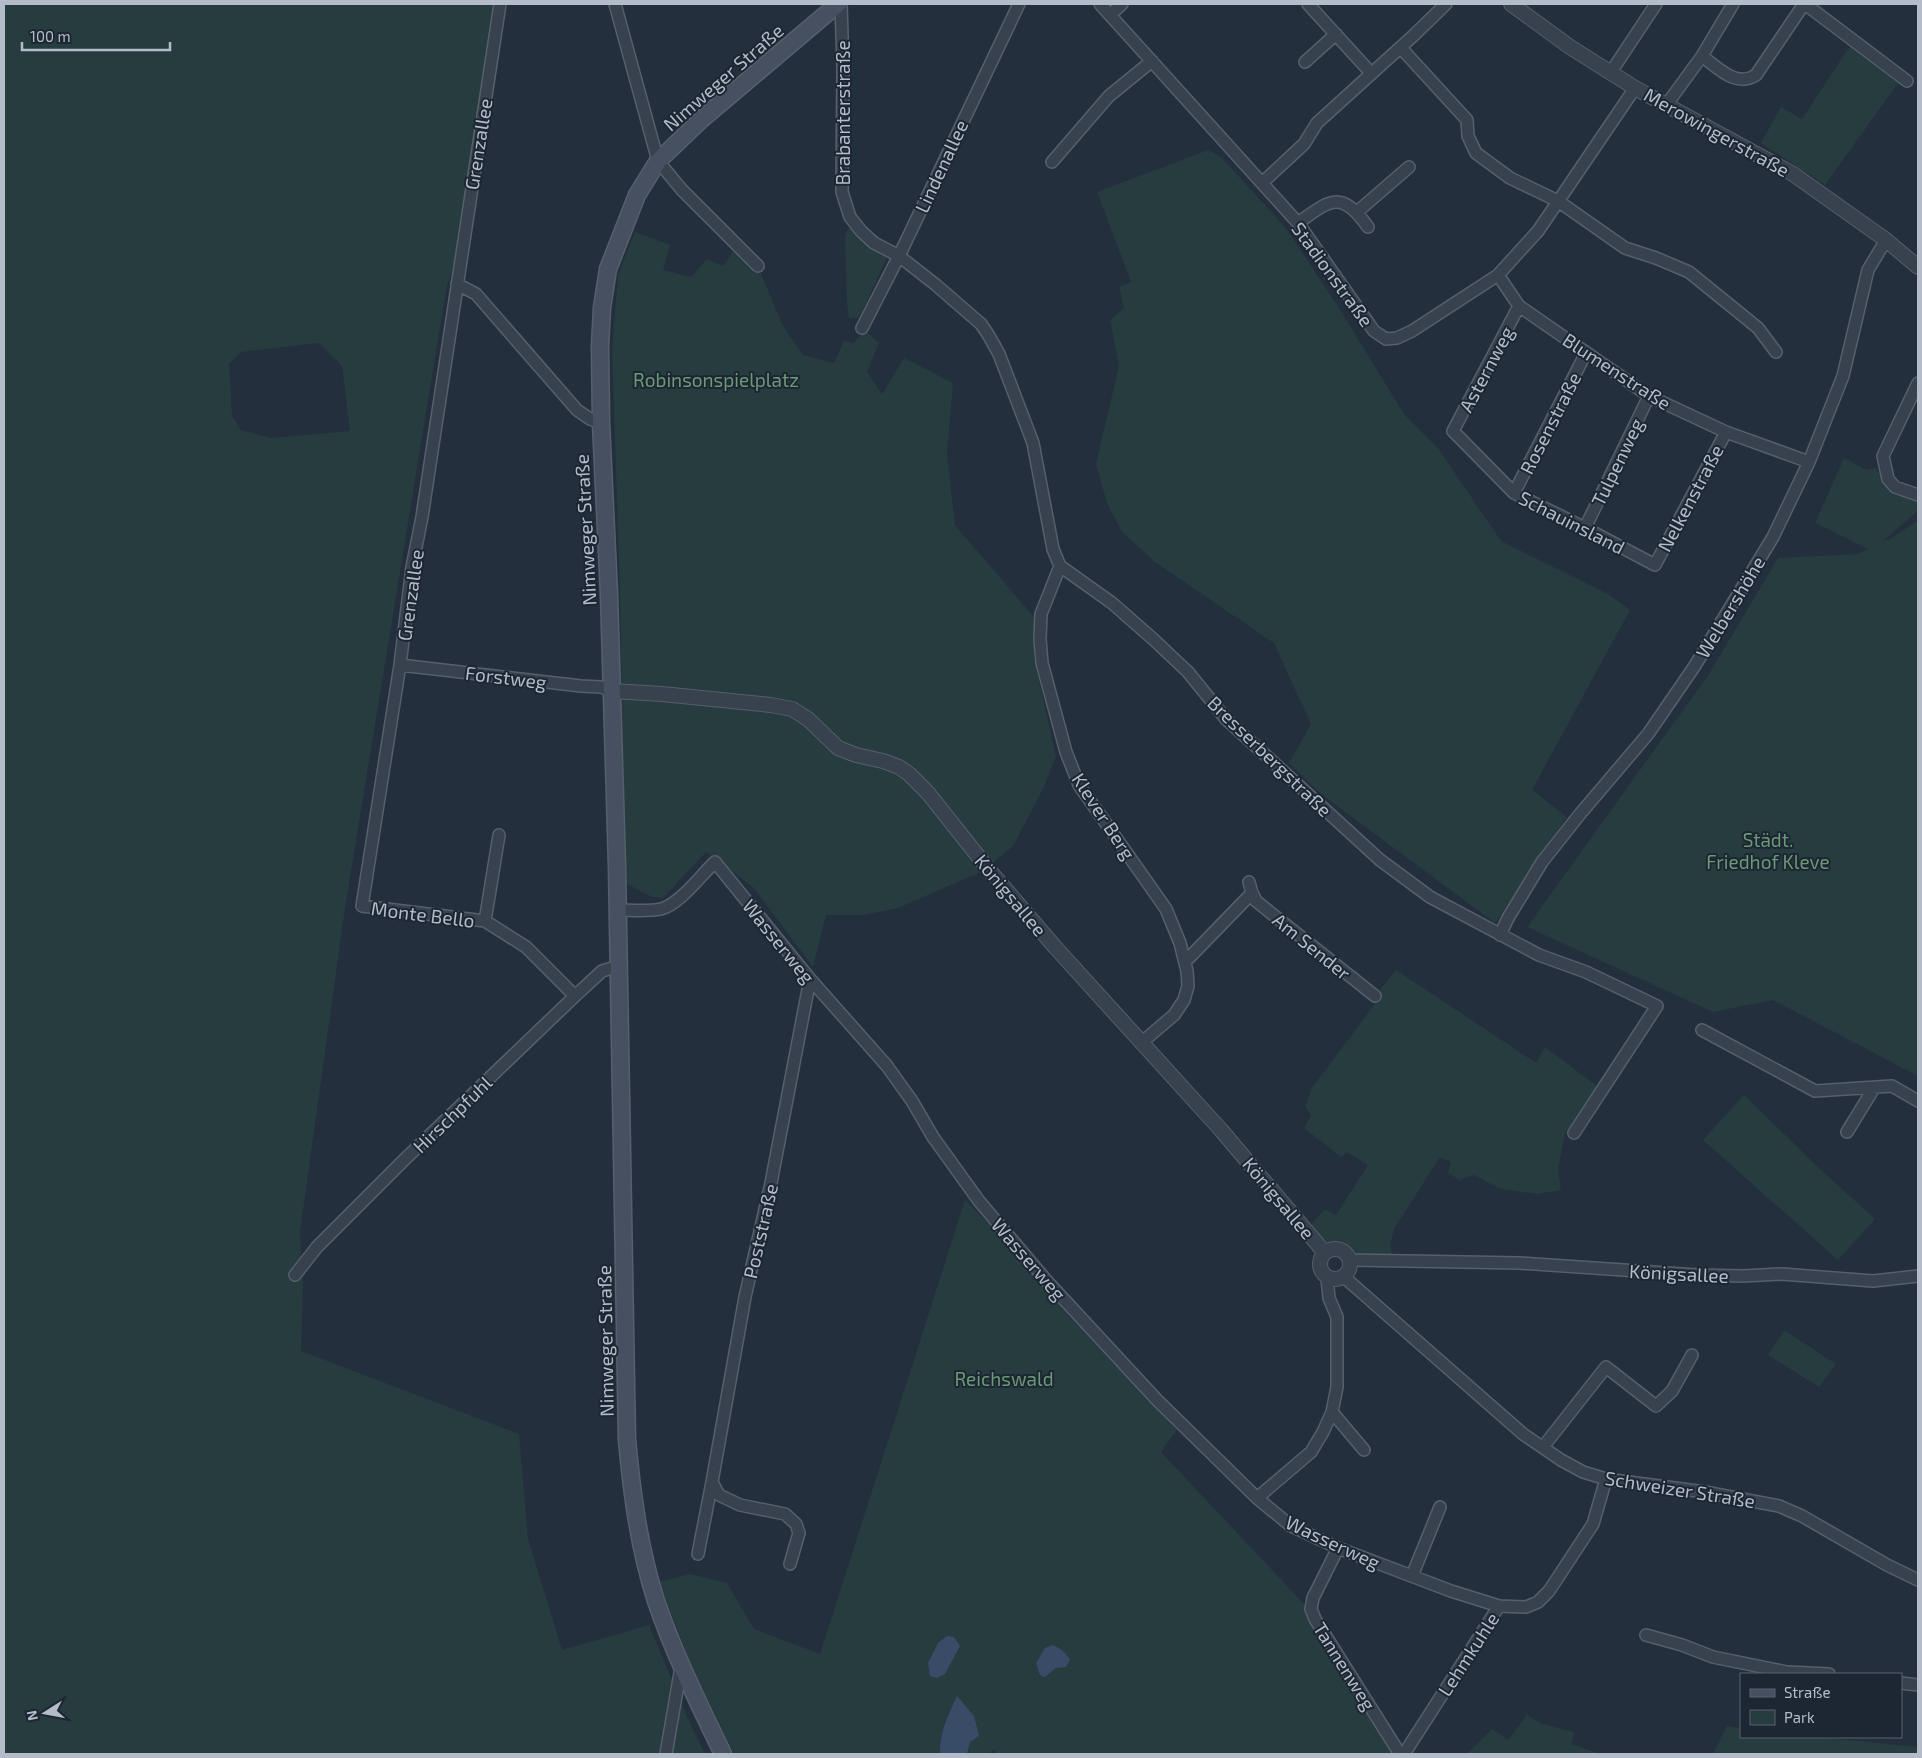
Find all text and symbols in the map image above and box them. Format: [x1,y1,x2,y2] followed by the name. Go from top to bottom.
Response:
[658,19,788,135] street label: Nimweger Straße
[22,20,170,52] scale bar
[30,27,71,45] text: 100 m
[831,40,854,186] street label: Brabanterstraße
[1640,83,1794,181] street label: Merowingerstraße
[459,97,497,191] street label: Grenzallee
[909,116,973,216] street label: Lindenallee
[1287,217,1379,331] street label: Stadionstraße
[1454,322,1518,416] street label: Asternweg
[1559,328,1675,414] street label: Blumenstraße
[633,368,799,391] park label: Robinsonspielplatz
[1514,368,1586,478] street label: Rosenstraße
[1586,414,1648,510] street label: Tulpenweg
[1652,441,1728,555] street label: Nelkenstraße
[570,454,600,606] street label: Nimweger Straße
[1515,486,1629,558] street label: Schauinsland
[392,548,428,642] street label: Grenzallee
[1691,552,1769,662] street label: Welbershöhe
[464,661,548,693] street label: Forstweg
[1203,691,1337,821] street label: Bresserbergstraße
[1067,768,1141,864] street label: Klever Berg
[1706,828,1830,873] park label: Städt. Friedhof Kleve
[970,849,1052,941] street label: Königsallee
[738,894,820,988] street label: Wasserweg
[370,896,476,932] street label: Monte Bello
[1269,908,1356,985] street label: Am Sender
[408,1070,496,1157] street label: Hirschpfuhl
[1238,1152,1320,1244] street label: Königsallee
[738,1181,782,1281] street label: Poststraße
[987,1213,1071,1305] street label: Wasserweg
[1629,1259,1729,1287] street label: Königsallee
[592,1265,618,1417] street label: Nimweger Straße
[954,1367,1054,1390] park label: Reichswald
[1603,1466,1757,1512] street label: Schweizer Straße
[1282,1510,1384,1574] street label: Wasserweg
[1432,1608,1504,1700] street label: Lehmkuhle
[1309,1618,1381,1715] street label: Tannenweg
[1740,1673,1902,1738] legend
[1784,1683,1830,1701] text: Straße
[20,1688,70,1738] north arrow
[1784,1708,1815,1726] text: Park
[22,1709,41,1722] text: N

